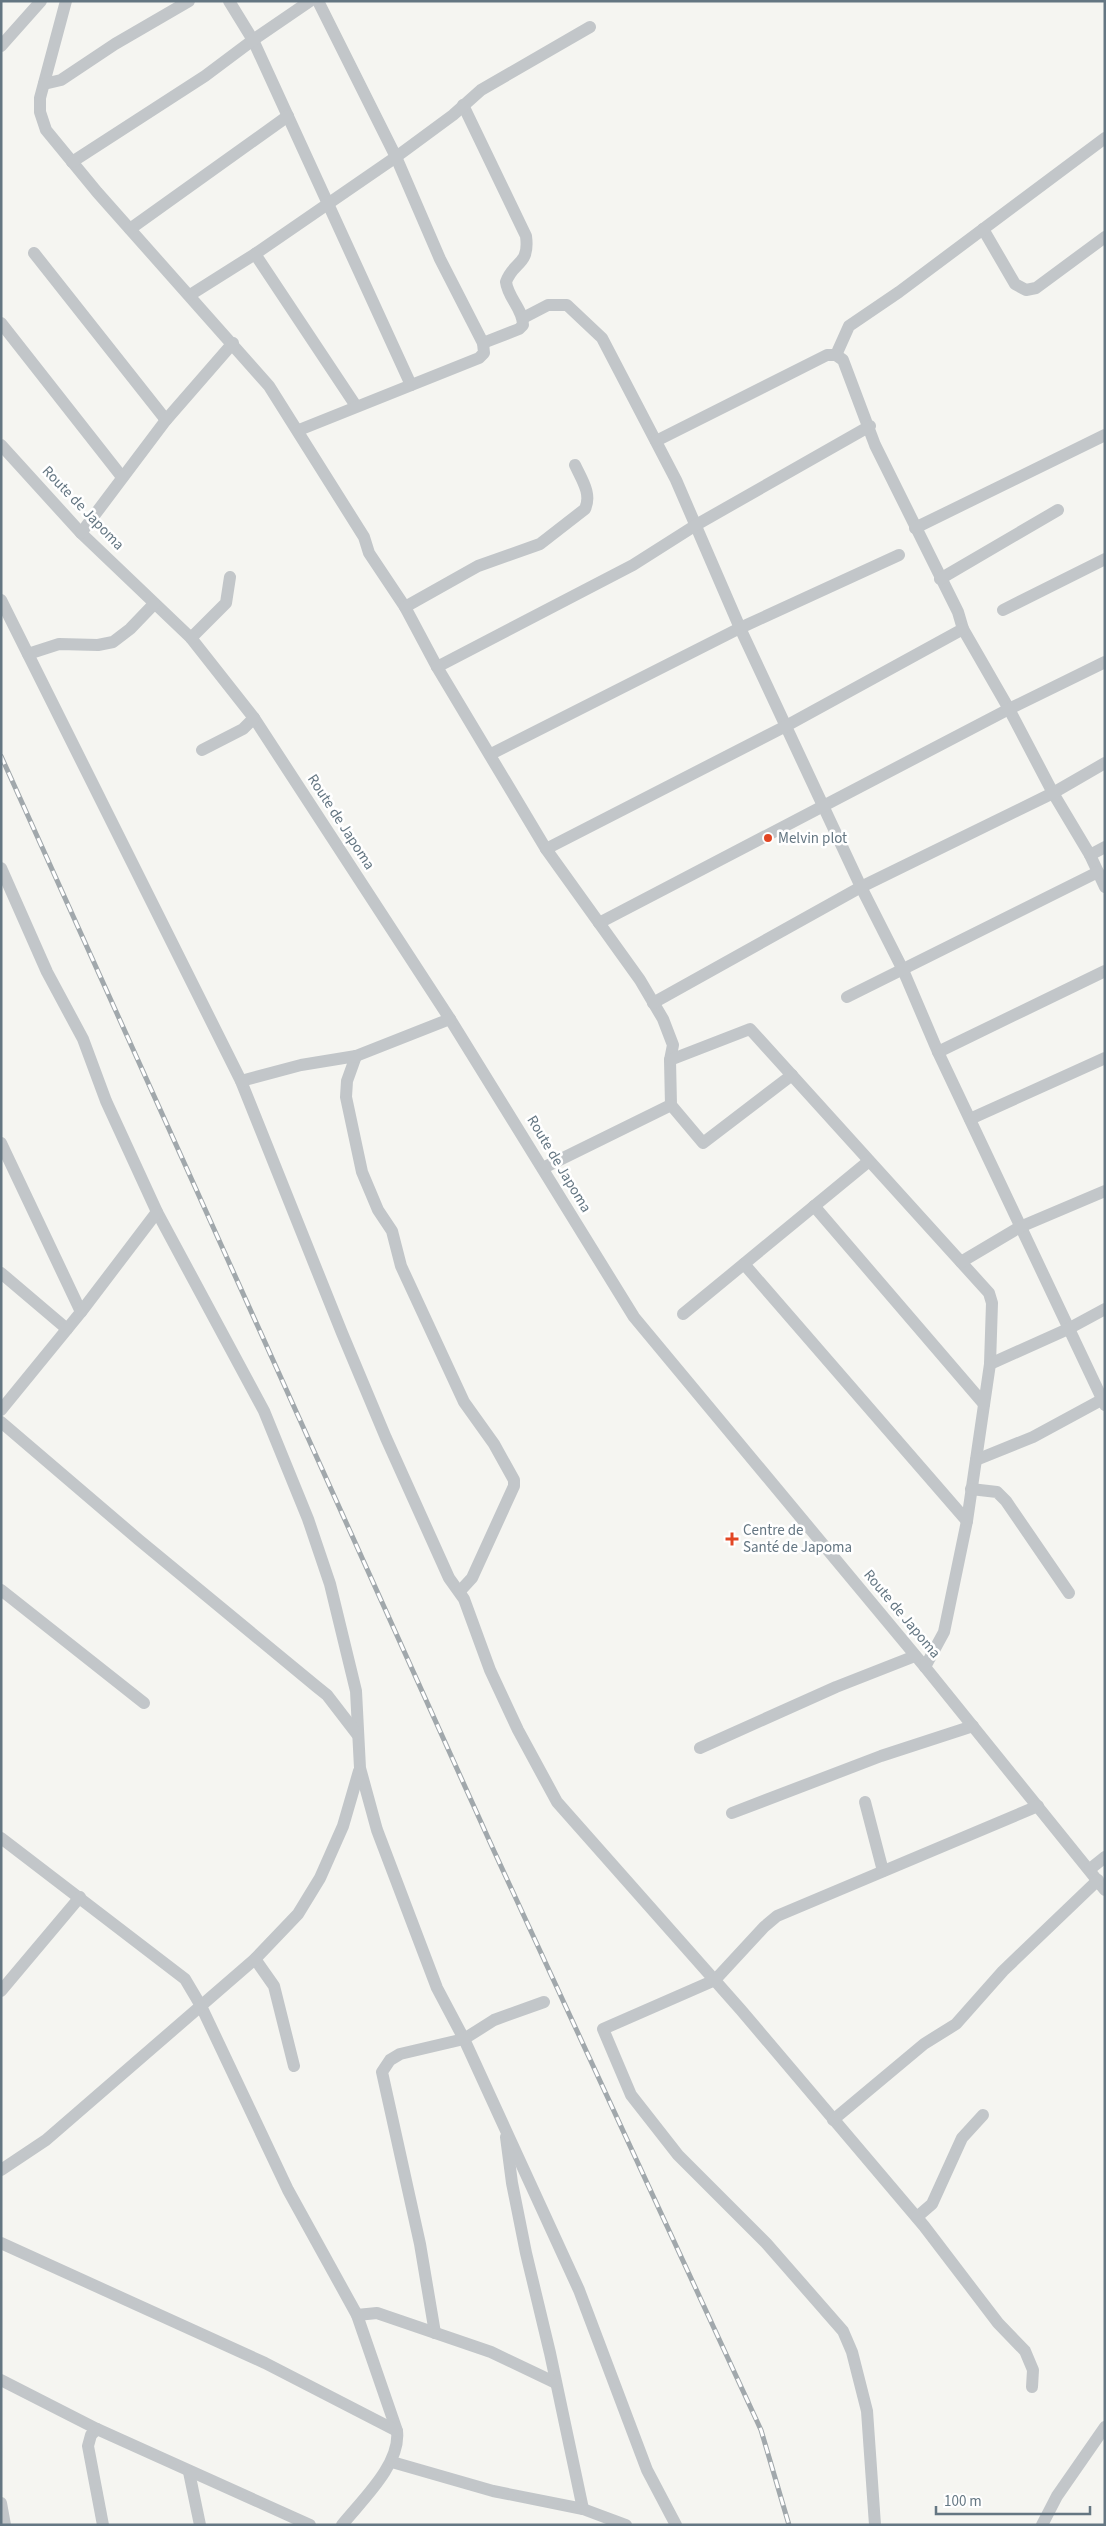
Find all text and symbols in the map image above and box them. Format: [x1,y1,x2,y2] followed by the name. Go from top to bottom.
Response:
[37,461,129,555] street label: Route de Japoma
[302,770,380,874] street label: Route de Japoma
[778,828,847,849] place label: Melvin plot
[762,832,774,844] marker: Melvin plot
[522,1111,596,1217] street label: Route de Japoma
[743,1520,852,1558] place label: Centre de Santé de Japoma
[725,1532,739,1546] marker: Centre de Santé de Japoma
[859,1565,945,1663] street label: Route de Japoma
[936,2484,1090,2516] scale bar
[944,2491,982,2512] text: 100 m

